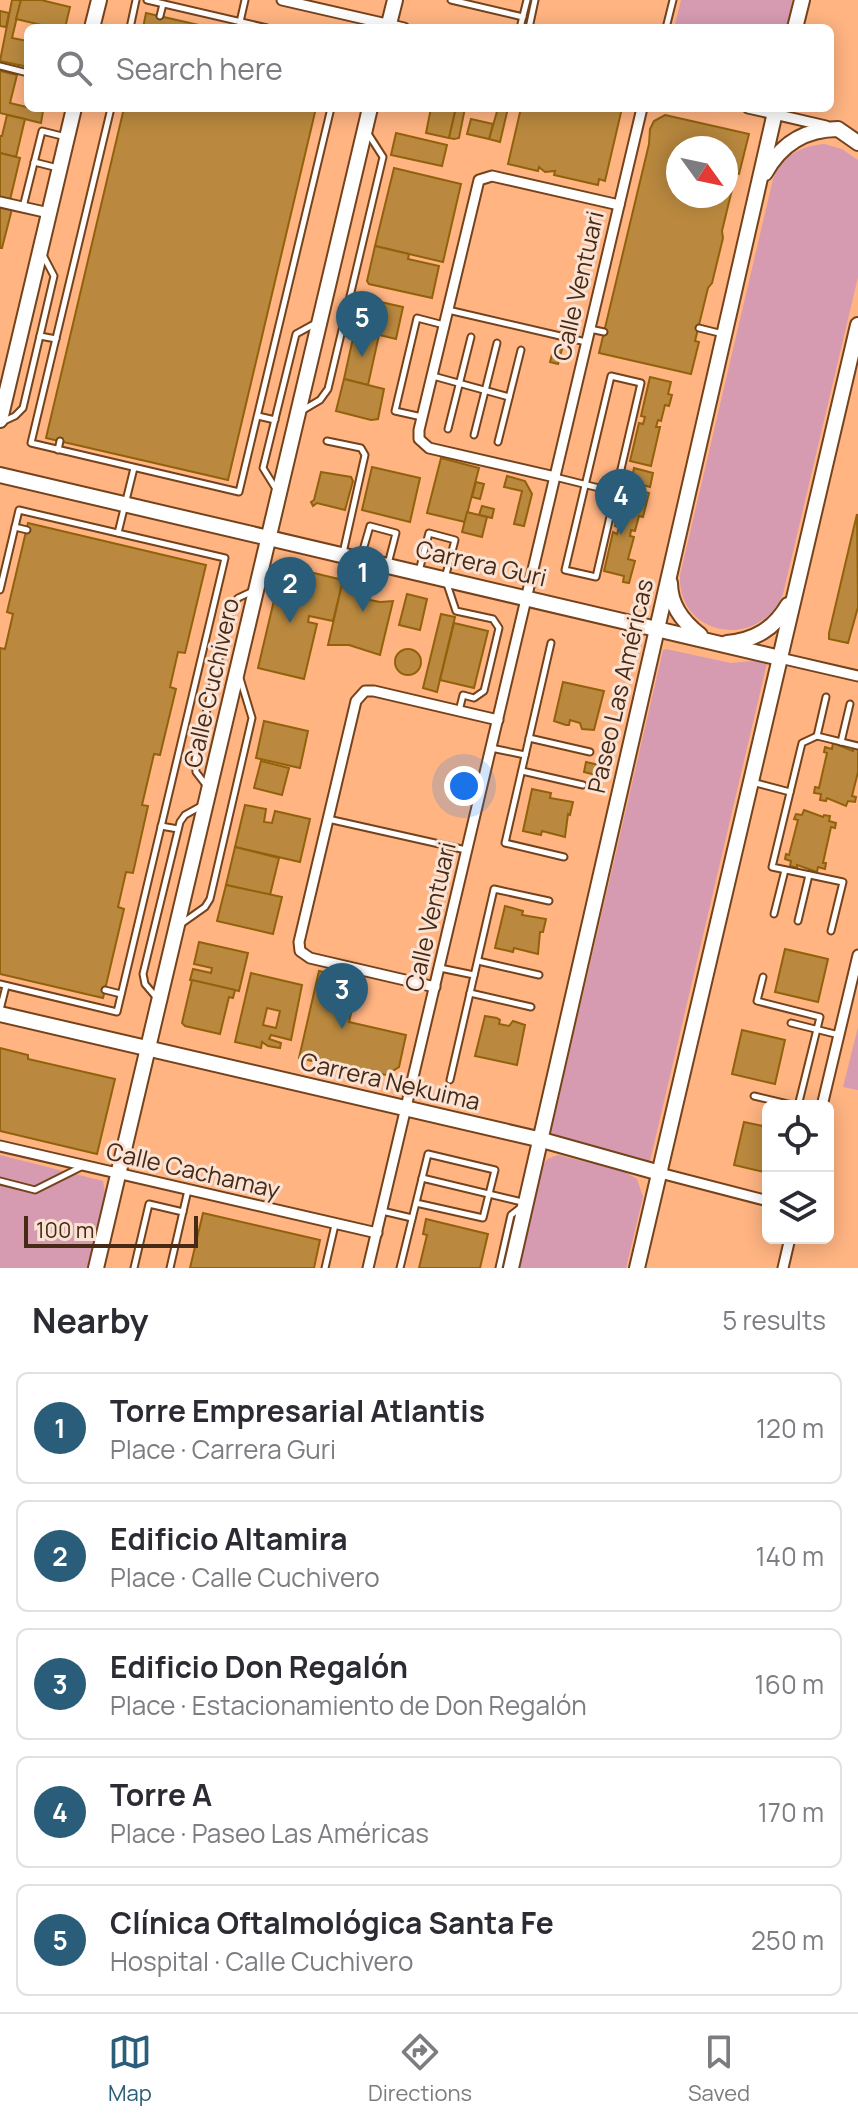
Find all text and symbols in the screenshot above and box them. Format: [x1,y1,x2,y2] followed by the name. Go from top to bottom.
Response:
[24,24,834,112] search box
[52,46,96,90] icon: search
[116,48,283,89] text: Search here
[666,136,738,208] north arrow
[544,207,611,364] street label: Calle Ventuari
[336,291,388,357] pin: 5
[595,469,647,535] pin: 4
[413,531,550,594] street label: Carrera Guri
[337,546,389,612] pin: 1
[264,557,316,623] pin: 2
[579,575,660,796] street label: Paseo Las Américas
[175,594,246,771] street label: Calle Cuchivero
[444,766,484,806] your location
[396,838,463,995] street label: Calle Ventuari
[316,963,368,1029] pin: 3
[297,1044,484,1117] street label: Carrera Nekuima
[762,1100,834,1244] map controls
[762,1100,834,1172] button: locate
[103,1133,284,1206] street label: Calle Cachamay
[762,1172,834,1244] button: layers
[24,1212,198,1248] scale bar
[36,1215,94,1245] text: 100 m
[32,1297,148,1343] text: Nearby
[722,1302,826,1338] text: 5 results
[110,1390,485,1431] text: Torre Empresarial Atlantis
[54,1410,66,1446] text: 1
[756,1410,824,1446] text: 120 m
[110,1431,336,1467] text: Place · Carrera Guri
[110,1518,348,1559] text: Edificio Altamira
[52,1538,68,1574] text: 2
[755,1538,824,1574] text: 140 m
[110,1559,380,1595] text: Place · Calle Cuchivero
[110,1646,408,1687] text: Edificio Don Regalón
[52,1666,68,1702] text: 3
[755,1666,824,1702] text: 160 m
[110,1687,587,1723] text: Place · Estacionamiento de Don Regalón
[110,1774,212,1815] text: Torre A
[52,1794,68,1830] text: 4
[758,1794,824,1830] text: 170 m
[110,1815,429,1851] text: Place · Paseo Las Américas
[110,1902,554,1943] text: Clínica Oftalmológica Santa Fe
[52,1922,68,1958] text: 5
[751,1922,824,1958] text: 250 m
[110,1943,413,1979] text: Hospital · Calle Cuchivero
[108,2030,152,2108] tab: Map
[368,2030,472,2108] tab: Directions
[688,2030,750,2108] tab: Saved

